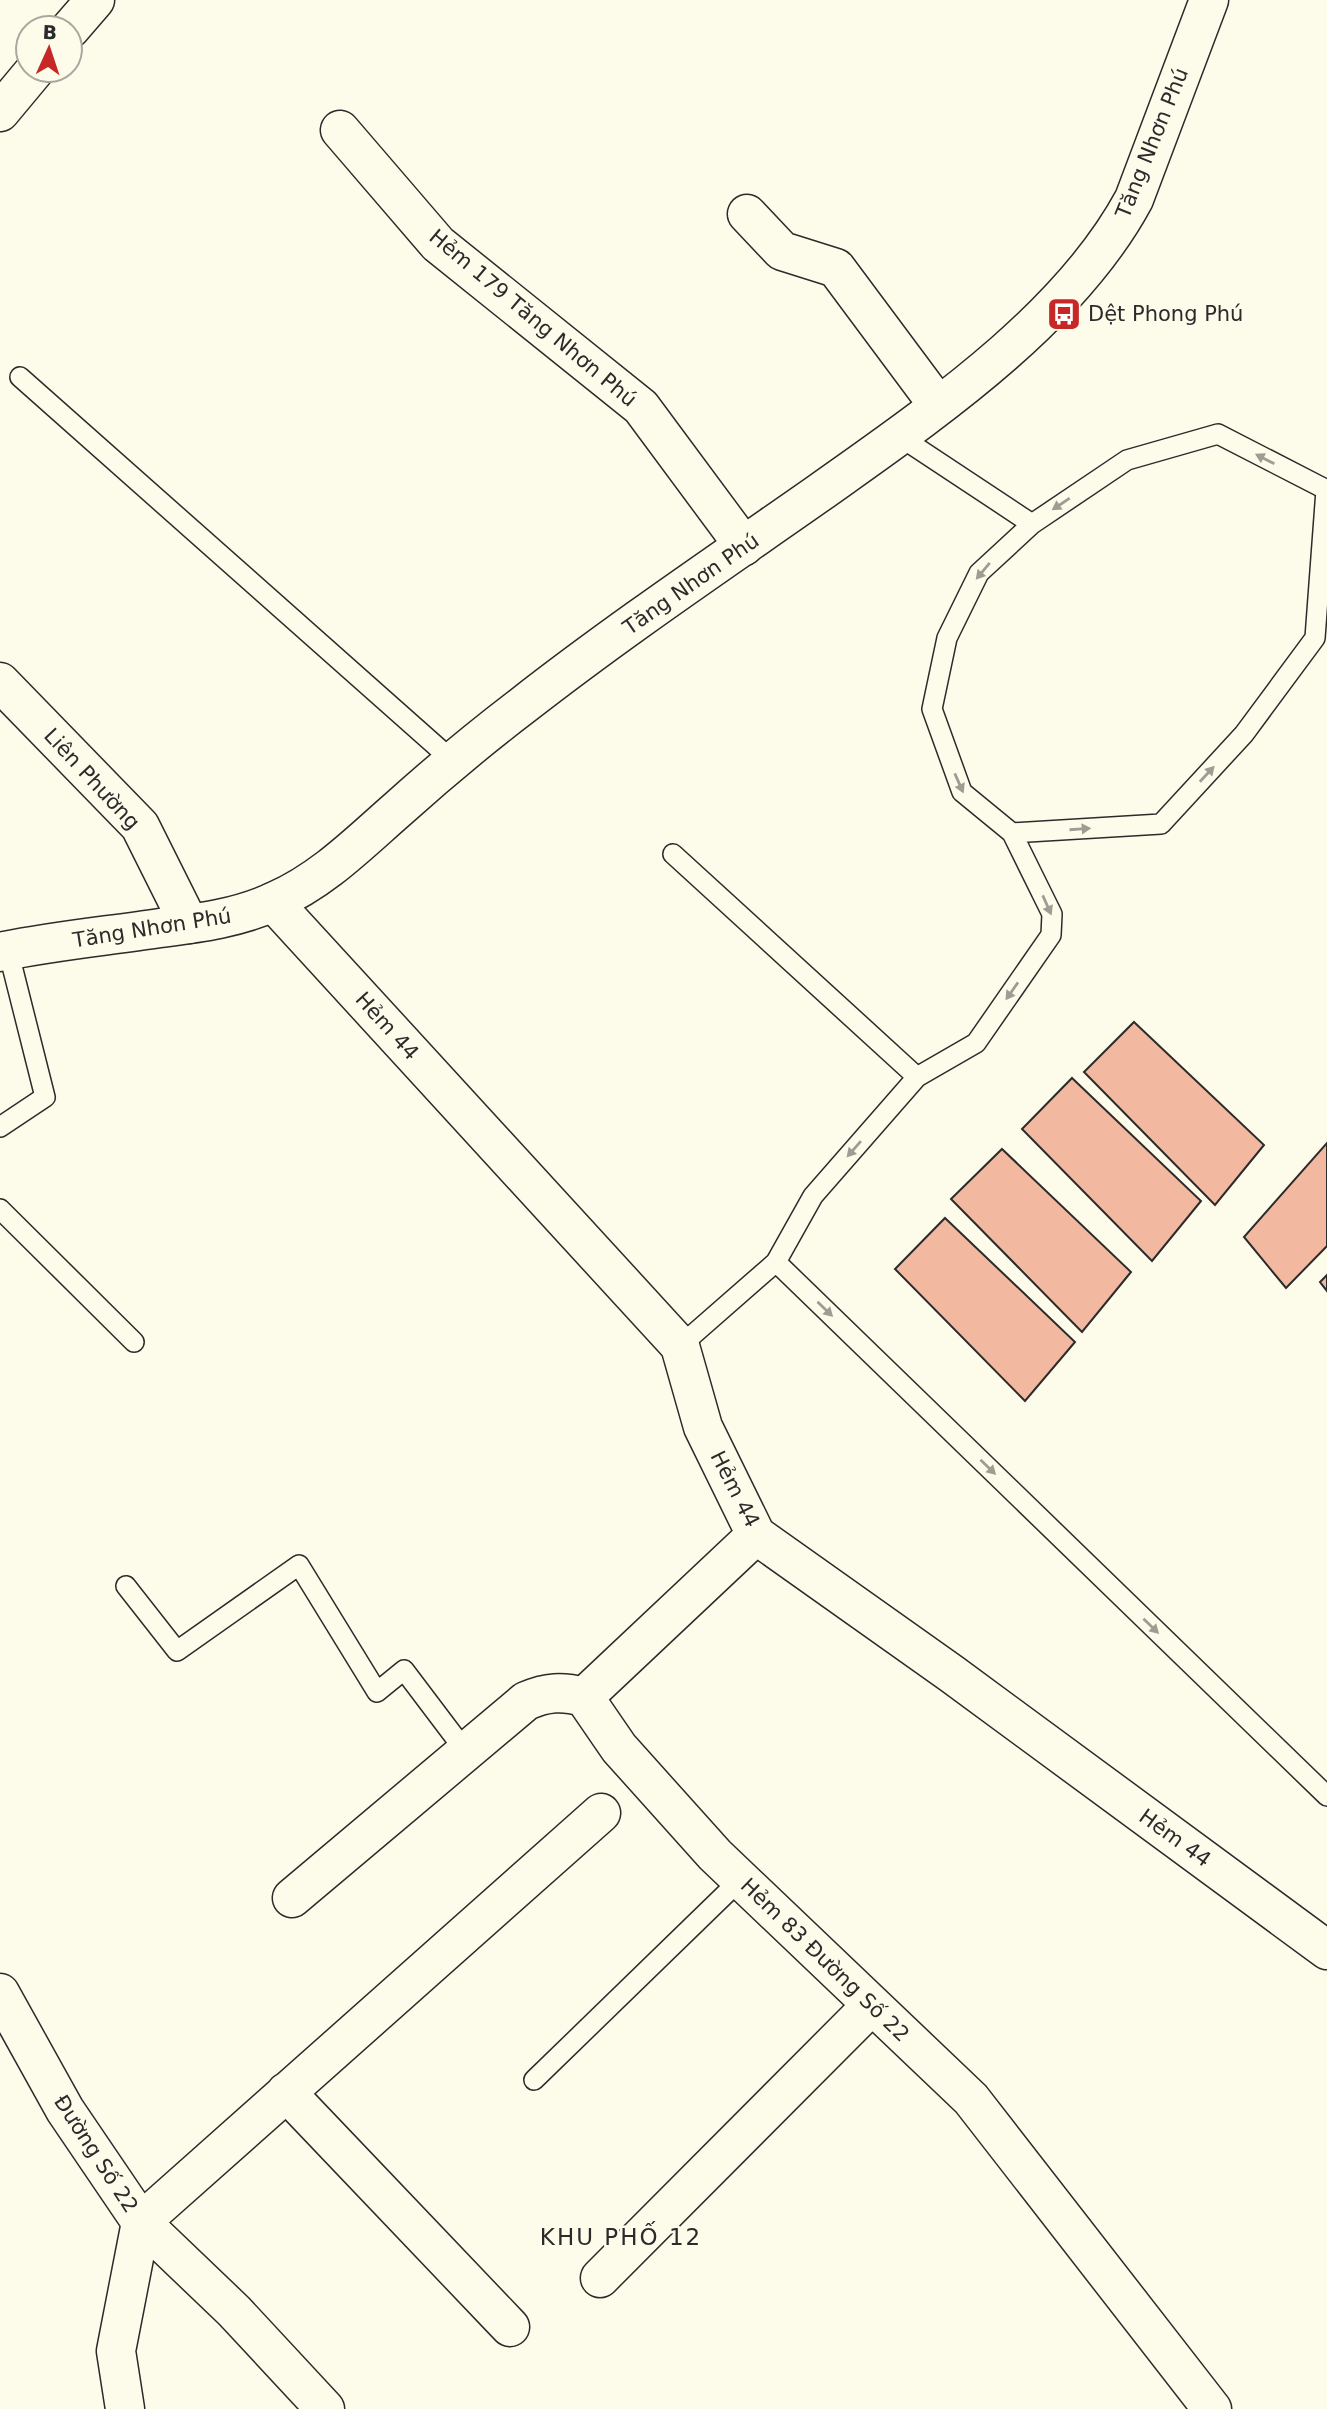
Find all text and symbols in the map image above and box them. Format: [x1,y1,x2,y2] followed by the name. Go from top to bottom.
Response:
[14,14,84,84] north arrow
[42,21,58,43] text: B
[1111,64,1193,223] street label: Tăng Nhơn Phú
[425,224,641,412] street label: Hẻm 179 Tăng Nhơn Phú
[1045,295,1083,333] bus stop icon: Dệt Phong Phú
[1088,302,1243,326] place label: Dệt Phong Phú
[1255,453,1275,465] one-way arrow
[1052,497,1070,511] one-way arrow
[618,528,763,640] street label: Tăng Nhơn Phú
[975,562,990,580] one-way arrow
[39,724,145,834] street label: Liên Phường
[1199,766,1215,783] one-way arrow
[954,773,965,794] one-way arrow
[1069,823,1091,834] one-way arrow
[1041,895,1053,915] one-way arrow
[70,904,233,953] street label: Tăng Nhơn Phú
[1006,981,1019,1001] one-way arrow
[350,987,424,1065] street label: Hẻm 44
[846,1140,862,1158] one-way arrow
[816,1301,833,1318] one-way arrow
[706,1447,764,1531] street label: Hẻm 44
[979,1459,996,1475] one-way arrow
[1143,1617,1160,1634] one-way arrow
[1135,1804,1215,1872] street label: Hẻm 44
[736,1873,914,2047] street label: Hẻm 83 Đường Số 22
[49,2091,143,2217] street label: Đường Số 22
[540,2221,702,2250] district label: KHU PHỐ 12

